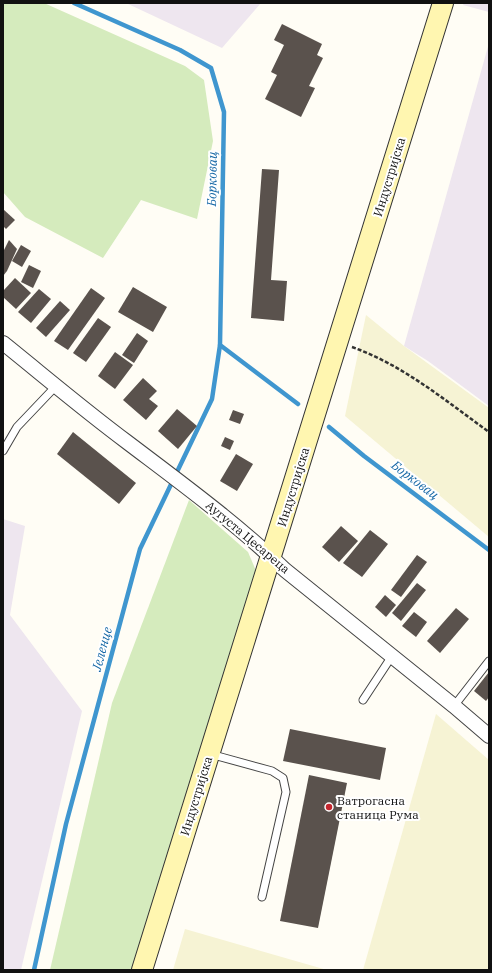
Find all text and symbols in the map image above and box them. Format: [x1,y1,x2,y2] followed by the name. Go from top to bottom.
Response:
[370,135,408,218] street label: Индустријска
[203,151,221,208] water label: Борковац
[274,445,312,528] street label: Индустријска
[387,456,442,504] water label: Борковац
[203,497,293,577] street label: Аугуста Цесареца
[88,625,116,674] water label: Јеленце
[177,754,215,837] street label: Индустријска
[337,793,419,822] place label: Ватрогасна станица Рума
[324,802,334,812] marker: Ватрогасна станица Рума

